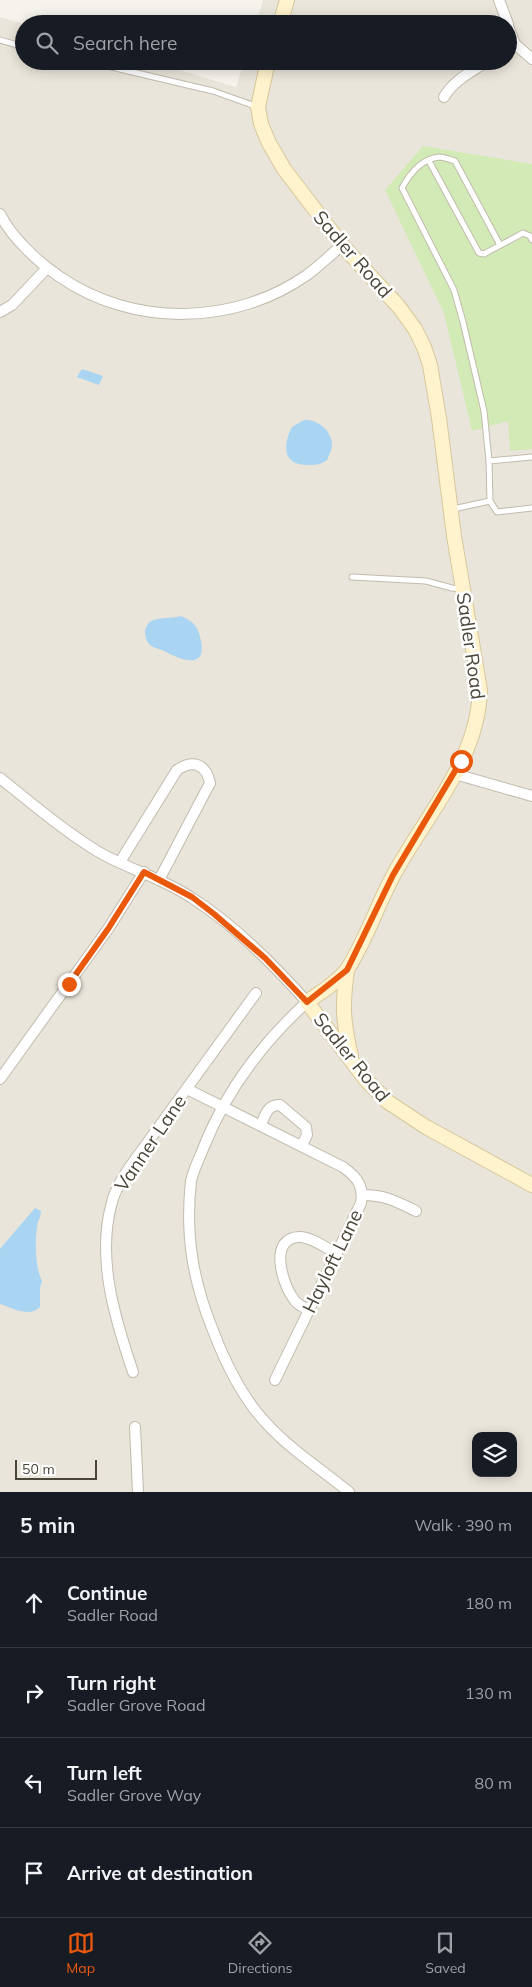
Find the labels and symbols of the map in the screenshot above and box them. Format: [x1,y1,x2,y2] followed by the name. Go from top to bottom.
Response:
[309,205,397,303] street label: Sadler Road
[452,591,490,701] street label: Sadler Road
[450,750,473,773] route start
[58,973,81,996] route end
[309,1008,395,1106] street label: Sadler Road
[109,1090,191,1196] street label: Vanner Lane
[297,1205,367,1317] street label: Hayloft Lane
[15,1457,98,1480] scale bar

